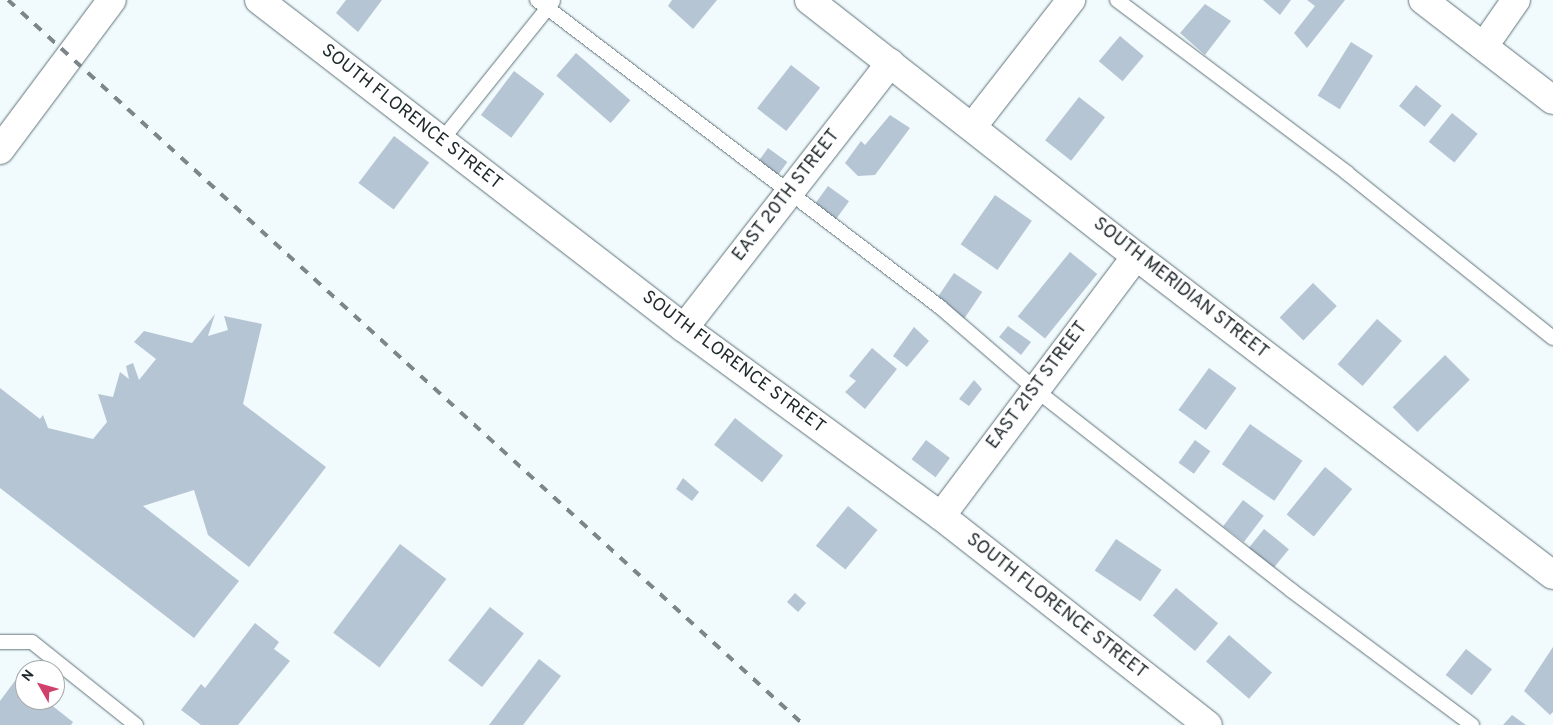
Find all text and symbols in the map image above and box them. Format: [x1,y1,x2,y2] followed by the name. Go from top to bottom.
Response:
[316,41,506,195] street label: SOUTH FLORENCE STREET
[729,126,845,266] street label: EAST 20TH STREET
[1088,214,1272,364] street label: SOUTH MERIDIAN STREET
[637,287,829,439] street label: SOUTH FLORENCE STREET
[983,317,1093,455] street label: EAST 21ST STREET
[961,530,1151,684] street label: SOUTH FLORENCE STREET
[15,660,65,710] north arrow
[19,667,38,685] text: N

